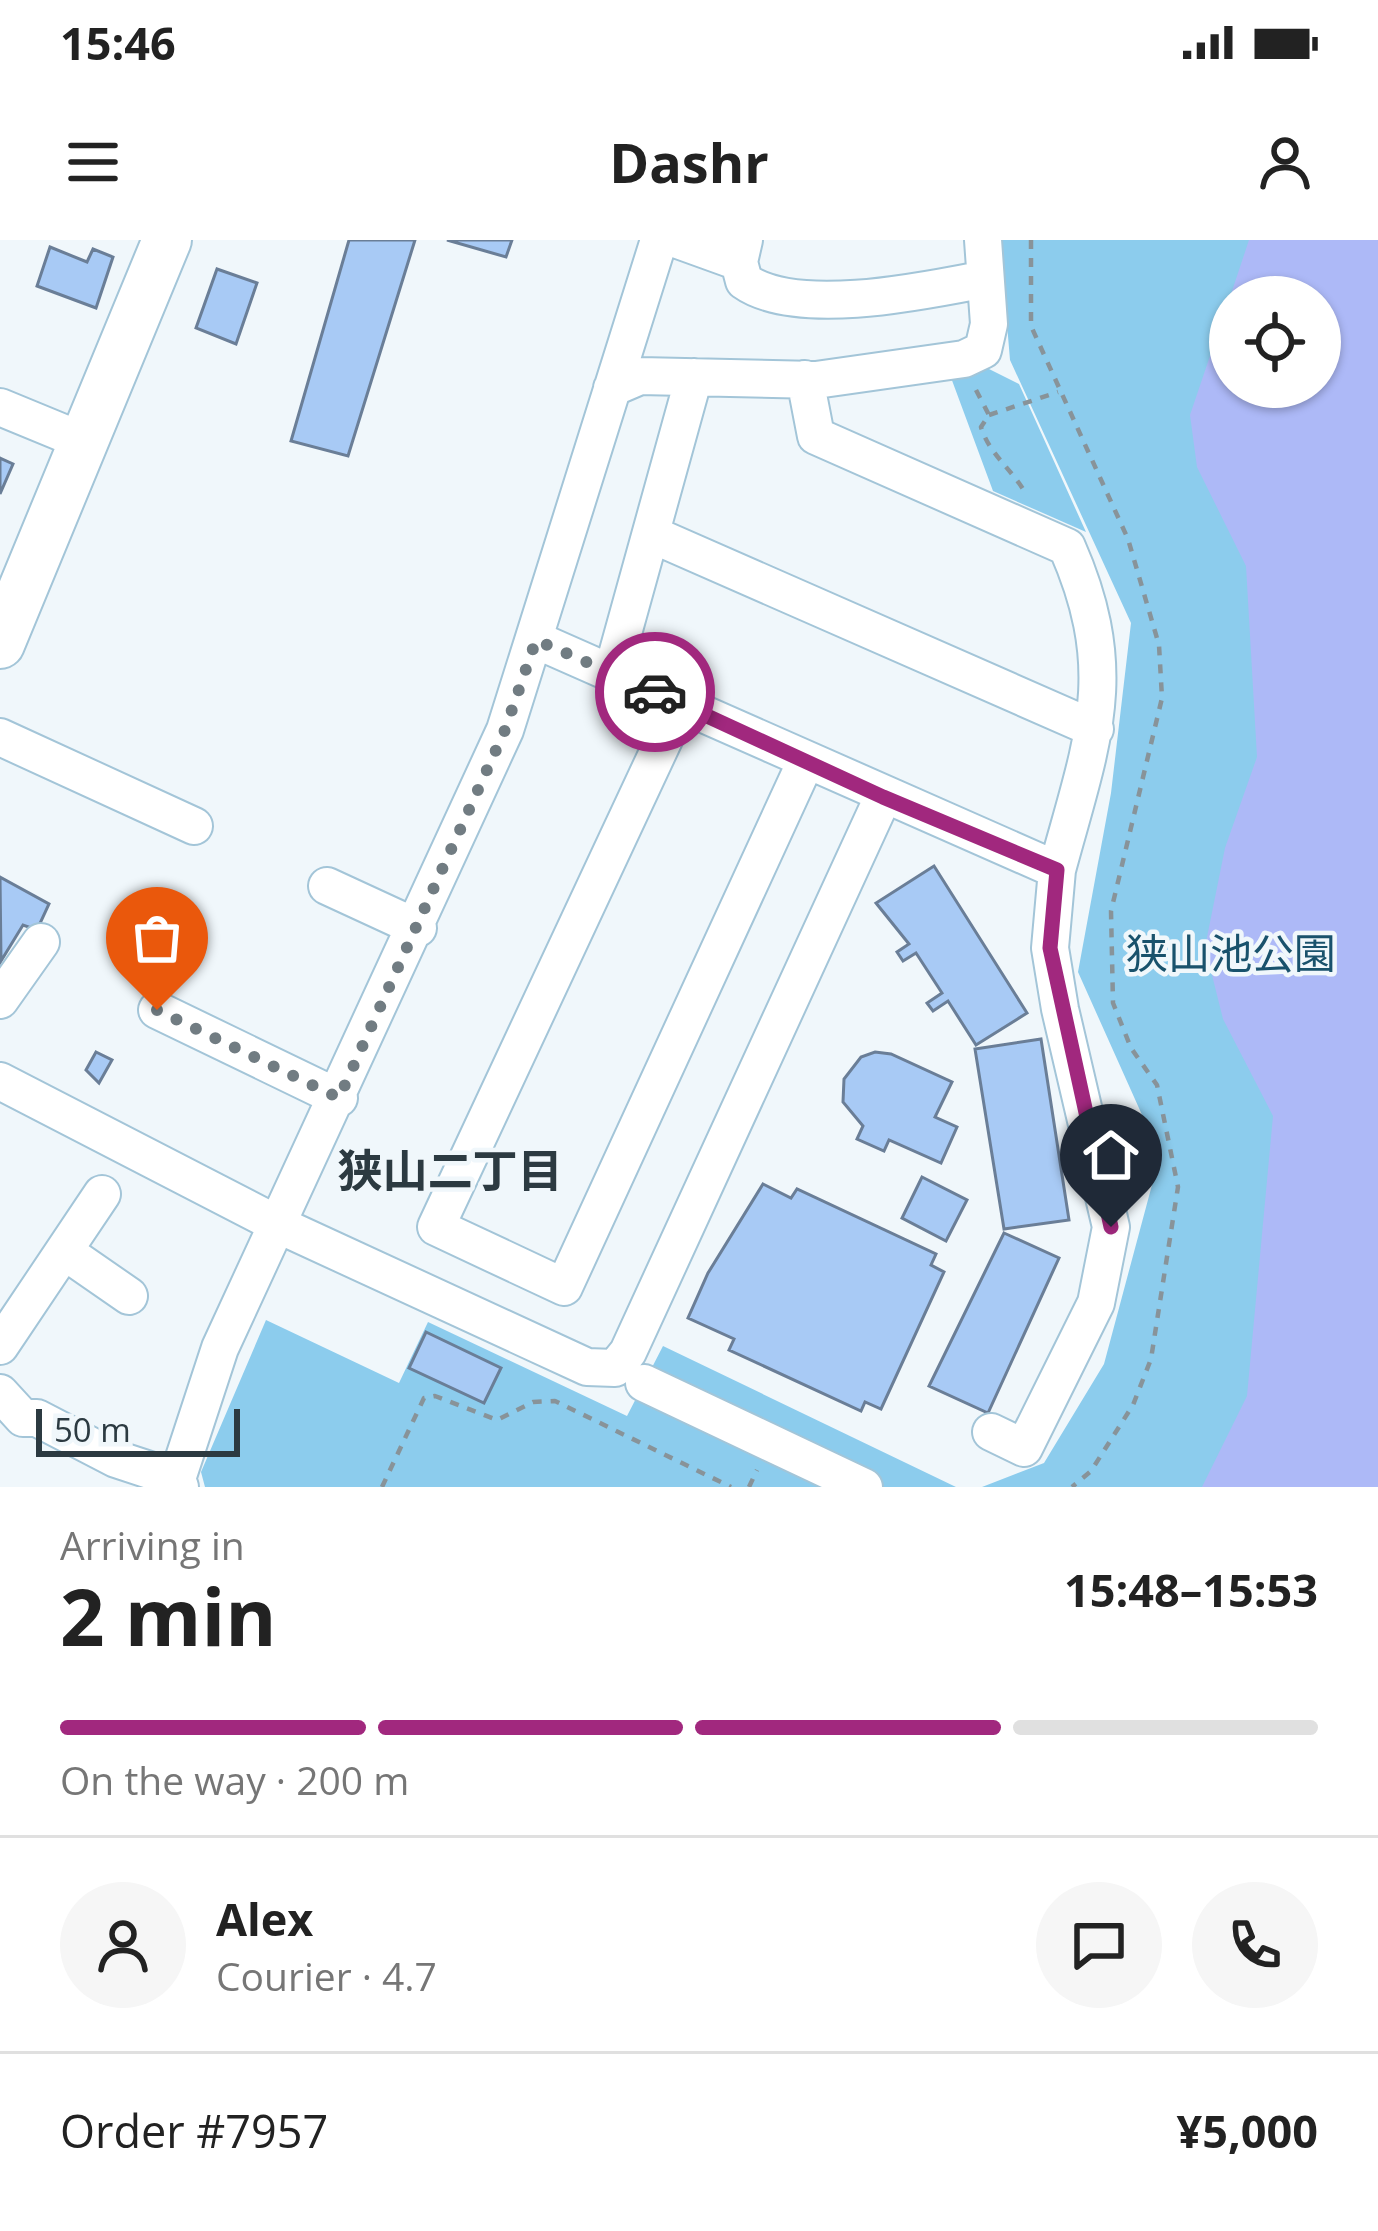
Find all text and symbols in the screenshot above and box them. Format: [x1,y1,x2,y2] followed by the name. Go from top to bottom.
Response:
[60,12,176,73] text: 15:46
[609,125,769,199] text: Dashr
[60,129,126,195] icon: menu
[1252,129,1318,195] icon: person
[1209,276,1341,408] map controls
[1209,276,1341,408] button: locate
[595,632,715,752] courier
[622,659,688,725] icon: car
[106,887,208,1010] pin
[124,905,190,971] icon: bag
[1126,924,1336,981] park label: 狭山池公園
[1060,1104,1162,1227] pin
[1078,1122,1144,1188] icon: home
[337,1139,563,1200] district label: 狭山二丁目
[36,1403,240,1456] scale bar
[54,1407,131,1452] text: 50 m
[60,1518,245,1571] text: Arriving in
[1064,1559,1318,1620] text: 15:48–15:53
[60,1563,277,1669] text: 2 min
[60,1753,409,1806] text: On the way · 200 m
[60,1882,186,2008] button: person
[1036,1882,1162,2008] button: chat
[1192,1882,1318,2008] button: phone
[216,1888,313,1949] text: Alex
[216,1949,437,2002] text: Courier · 4.7
[60,2100,328,2161] text: Order #7957
[1177,2100,1318,2161] text: ¥5,000

